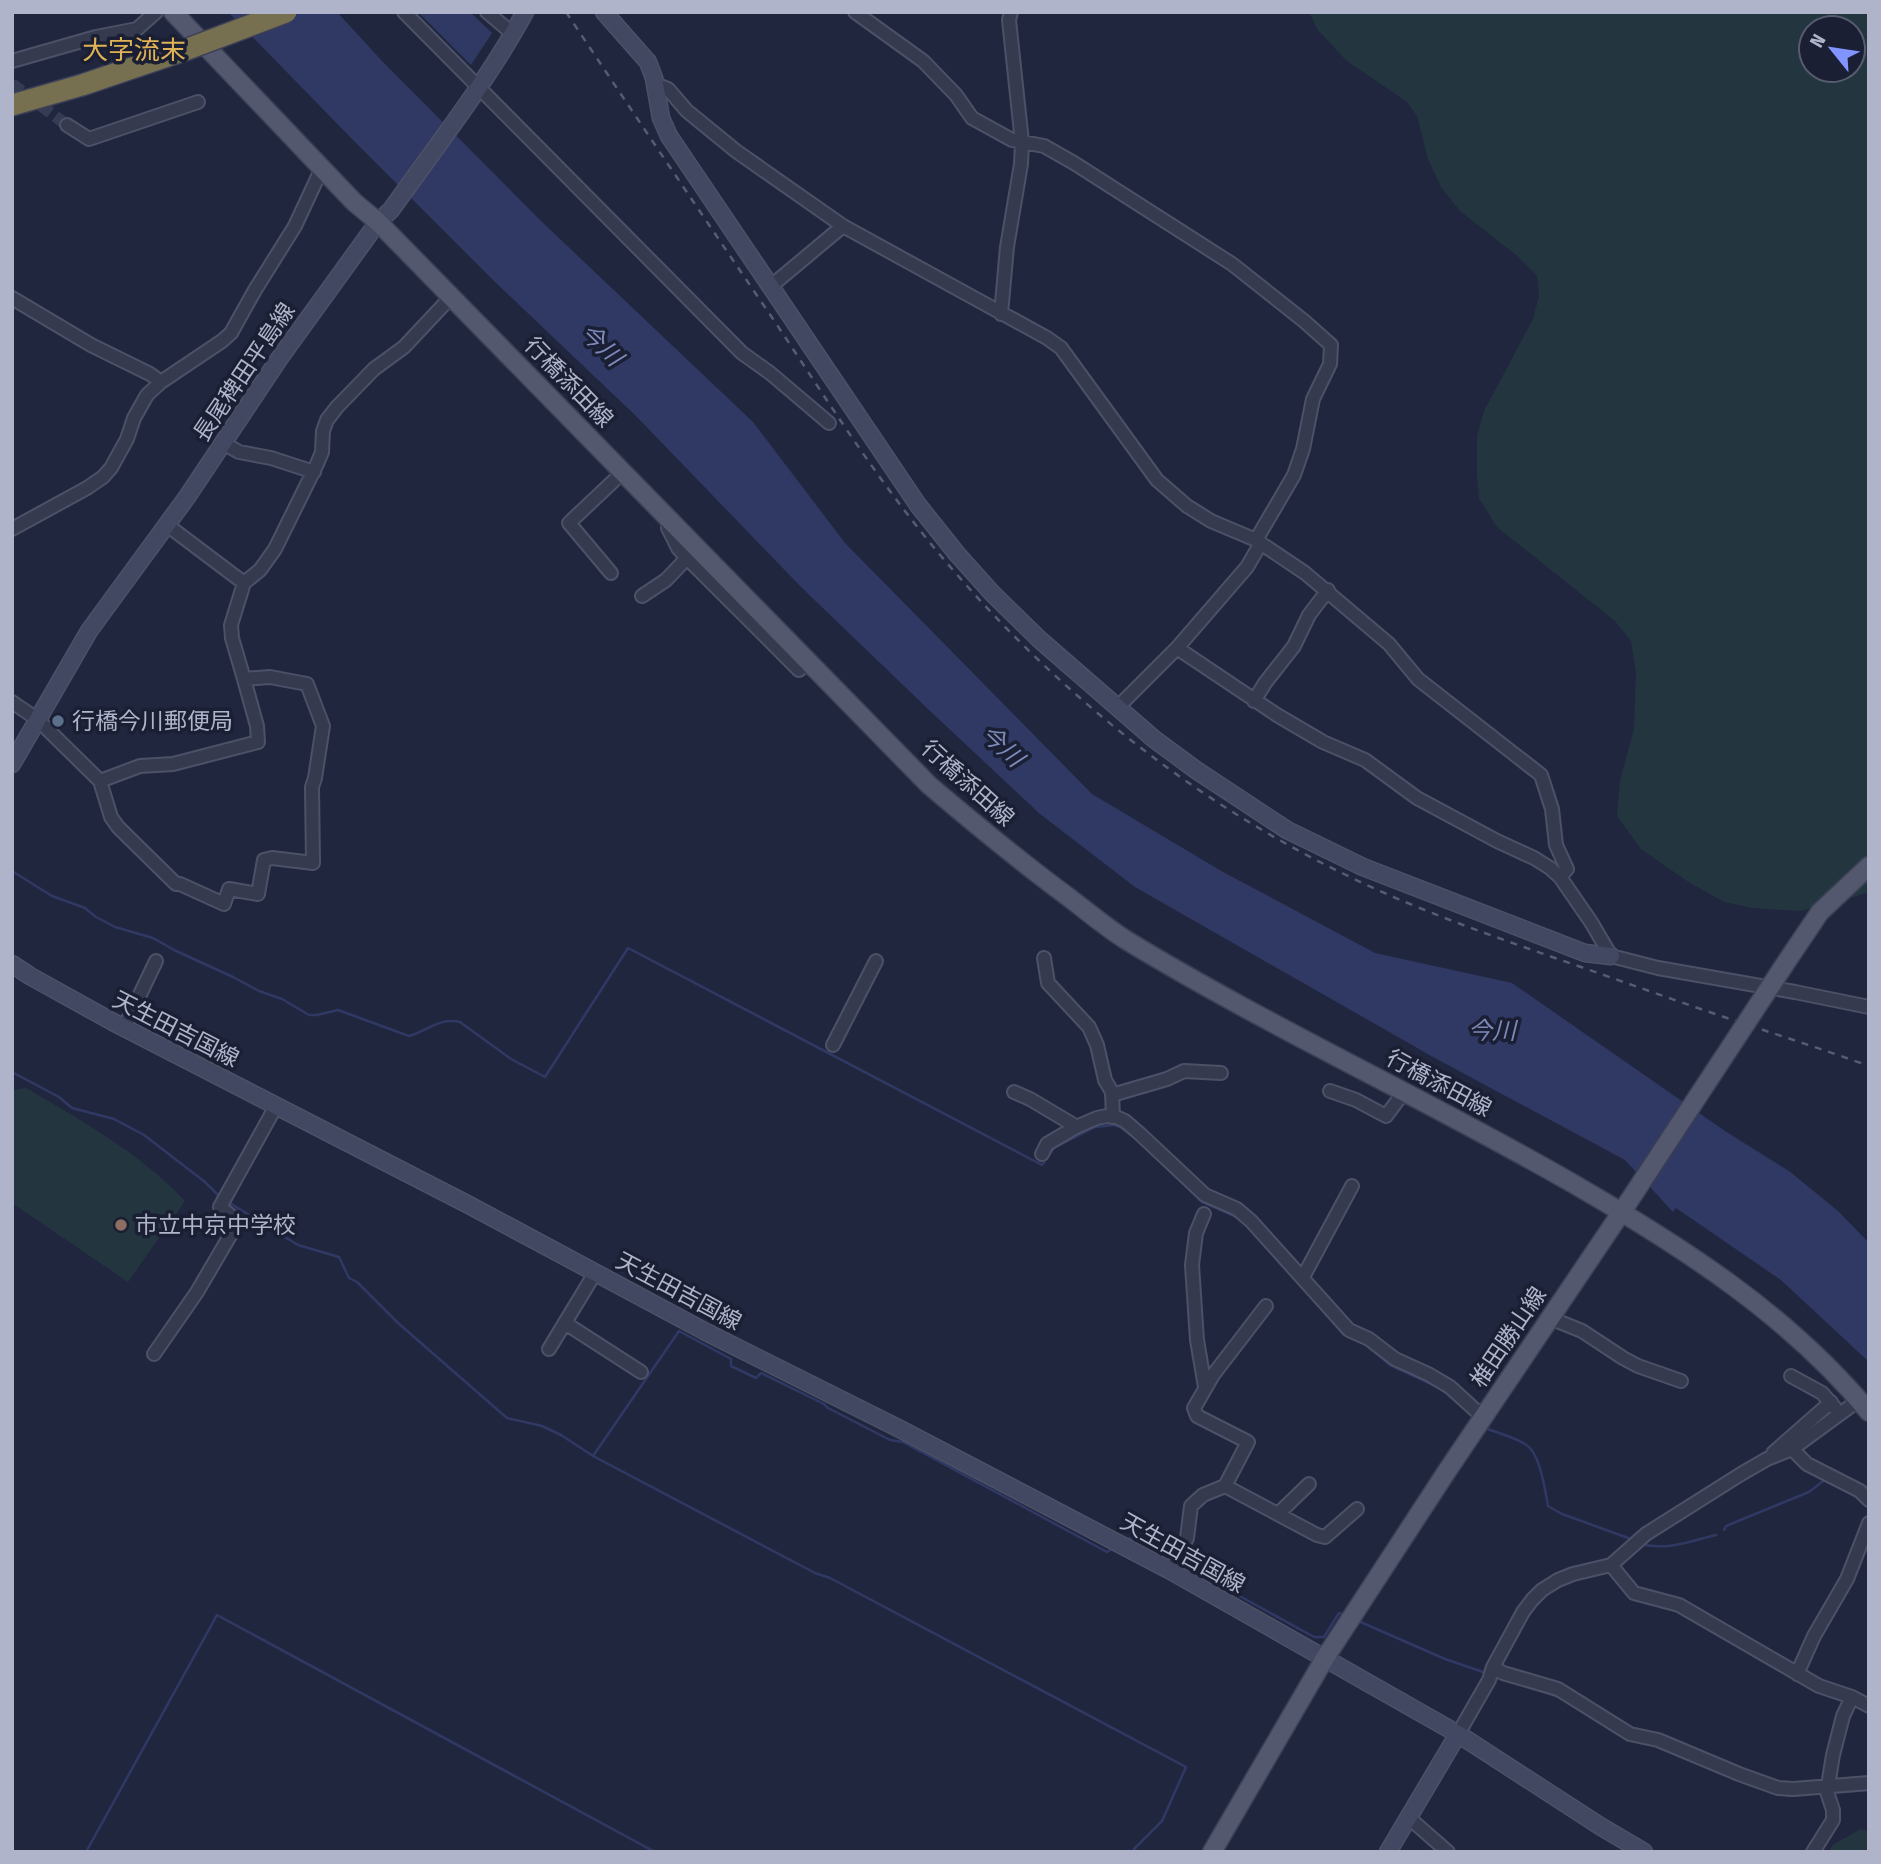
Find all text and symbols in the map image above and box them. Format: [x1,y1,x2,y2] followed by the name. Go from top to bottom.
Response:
[1797,14,1867,84] north arrow
[1805,30,1831,51] text: N
[82,35,186,66] district label: 大字流末
[187,297,301,447] street label: 長尾稗田平島線
[574,318,630,374] water label: 今川
[519,331,619,433] street label: 行橋添田線
[72,707,233,735] place label: 行橋今川郵便局
[50,713,66,729] marker: 行橋今川郵便局
[975,719,1031,775] water label: 今川
[916,734,1020,832] street label: 行橋添田線
[108,985,244,1073] street label: 天生田吉国線
[1468,1017,1519,1045] water label: 今川
[1382,1044,1496,1122] street label: 行橋添田線
[135,1211,296,1239] place label: 市立中京中学校
[113,1217,129,1233] marker: 市立中京中学校
[612,1246,746,1336] street label: 天生田吉国線
[1464,1282,1552,1392] street label: 椎田勝山線
[1116,1507,1250,1599] street label: 天生田吉国線

